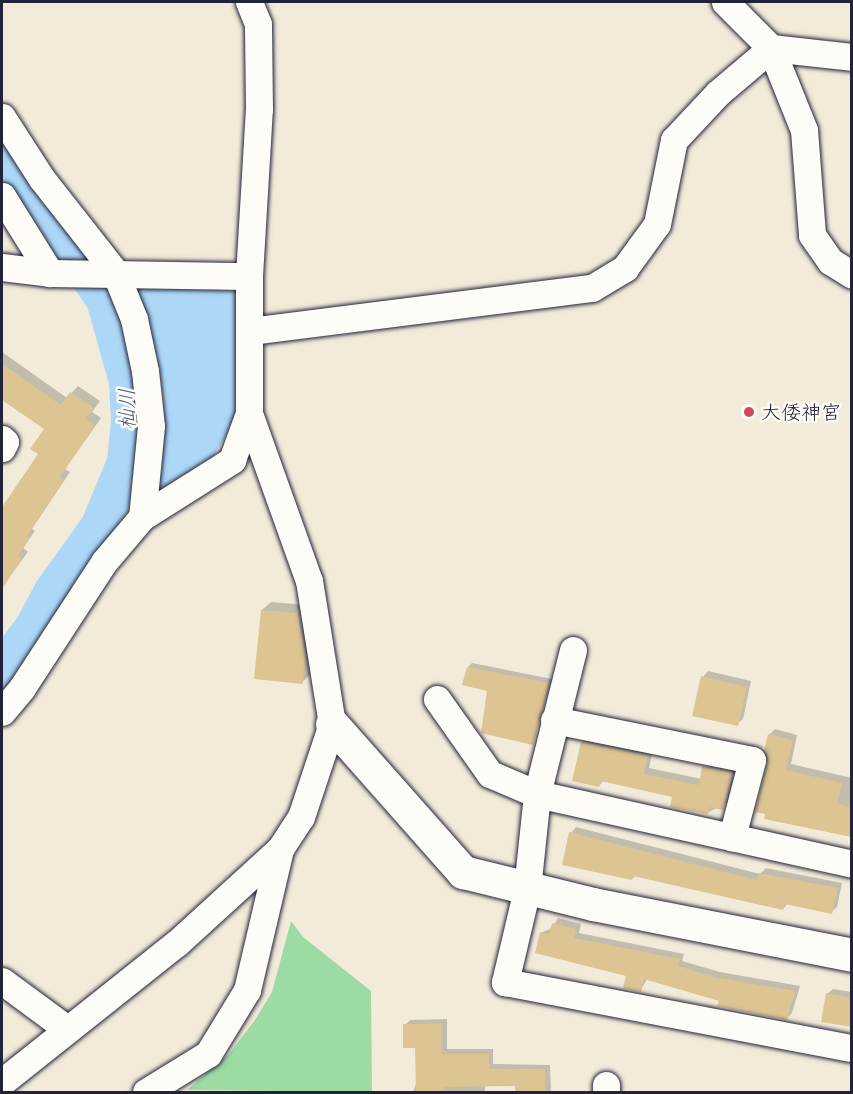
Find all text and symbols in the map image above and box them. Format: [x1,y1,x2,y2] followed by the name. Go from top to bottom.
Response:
[114,388,140,430] water label: 杣川
[761,400,841,424] place label: 大倭神宮
[742,405,756,419] marker: 大倭神宮

